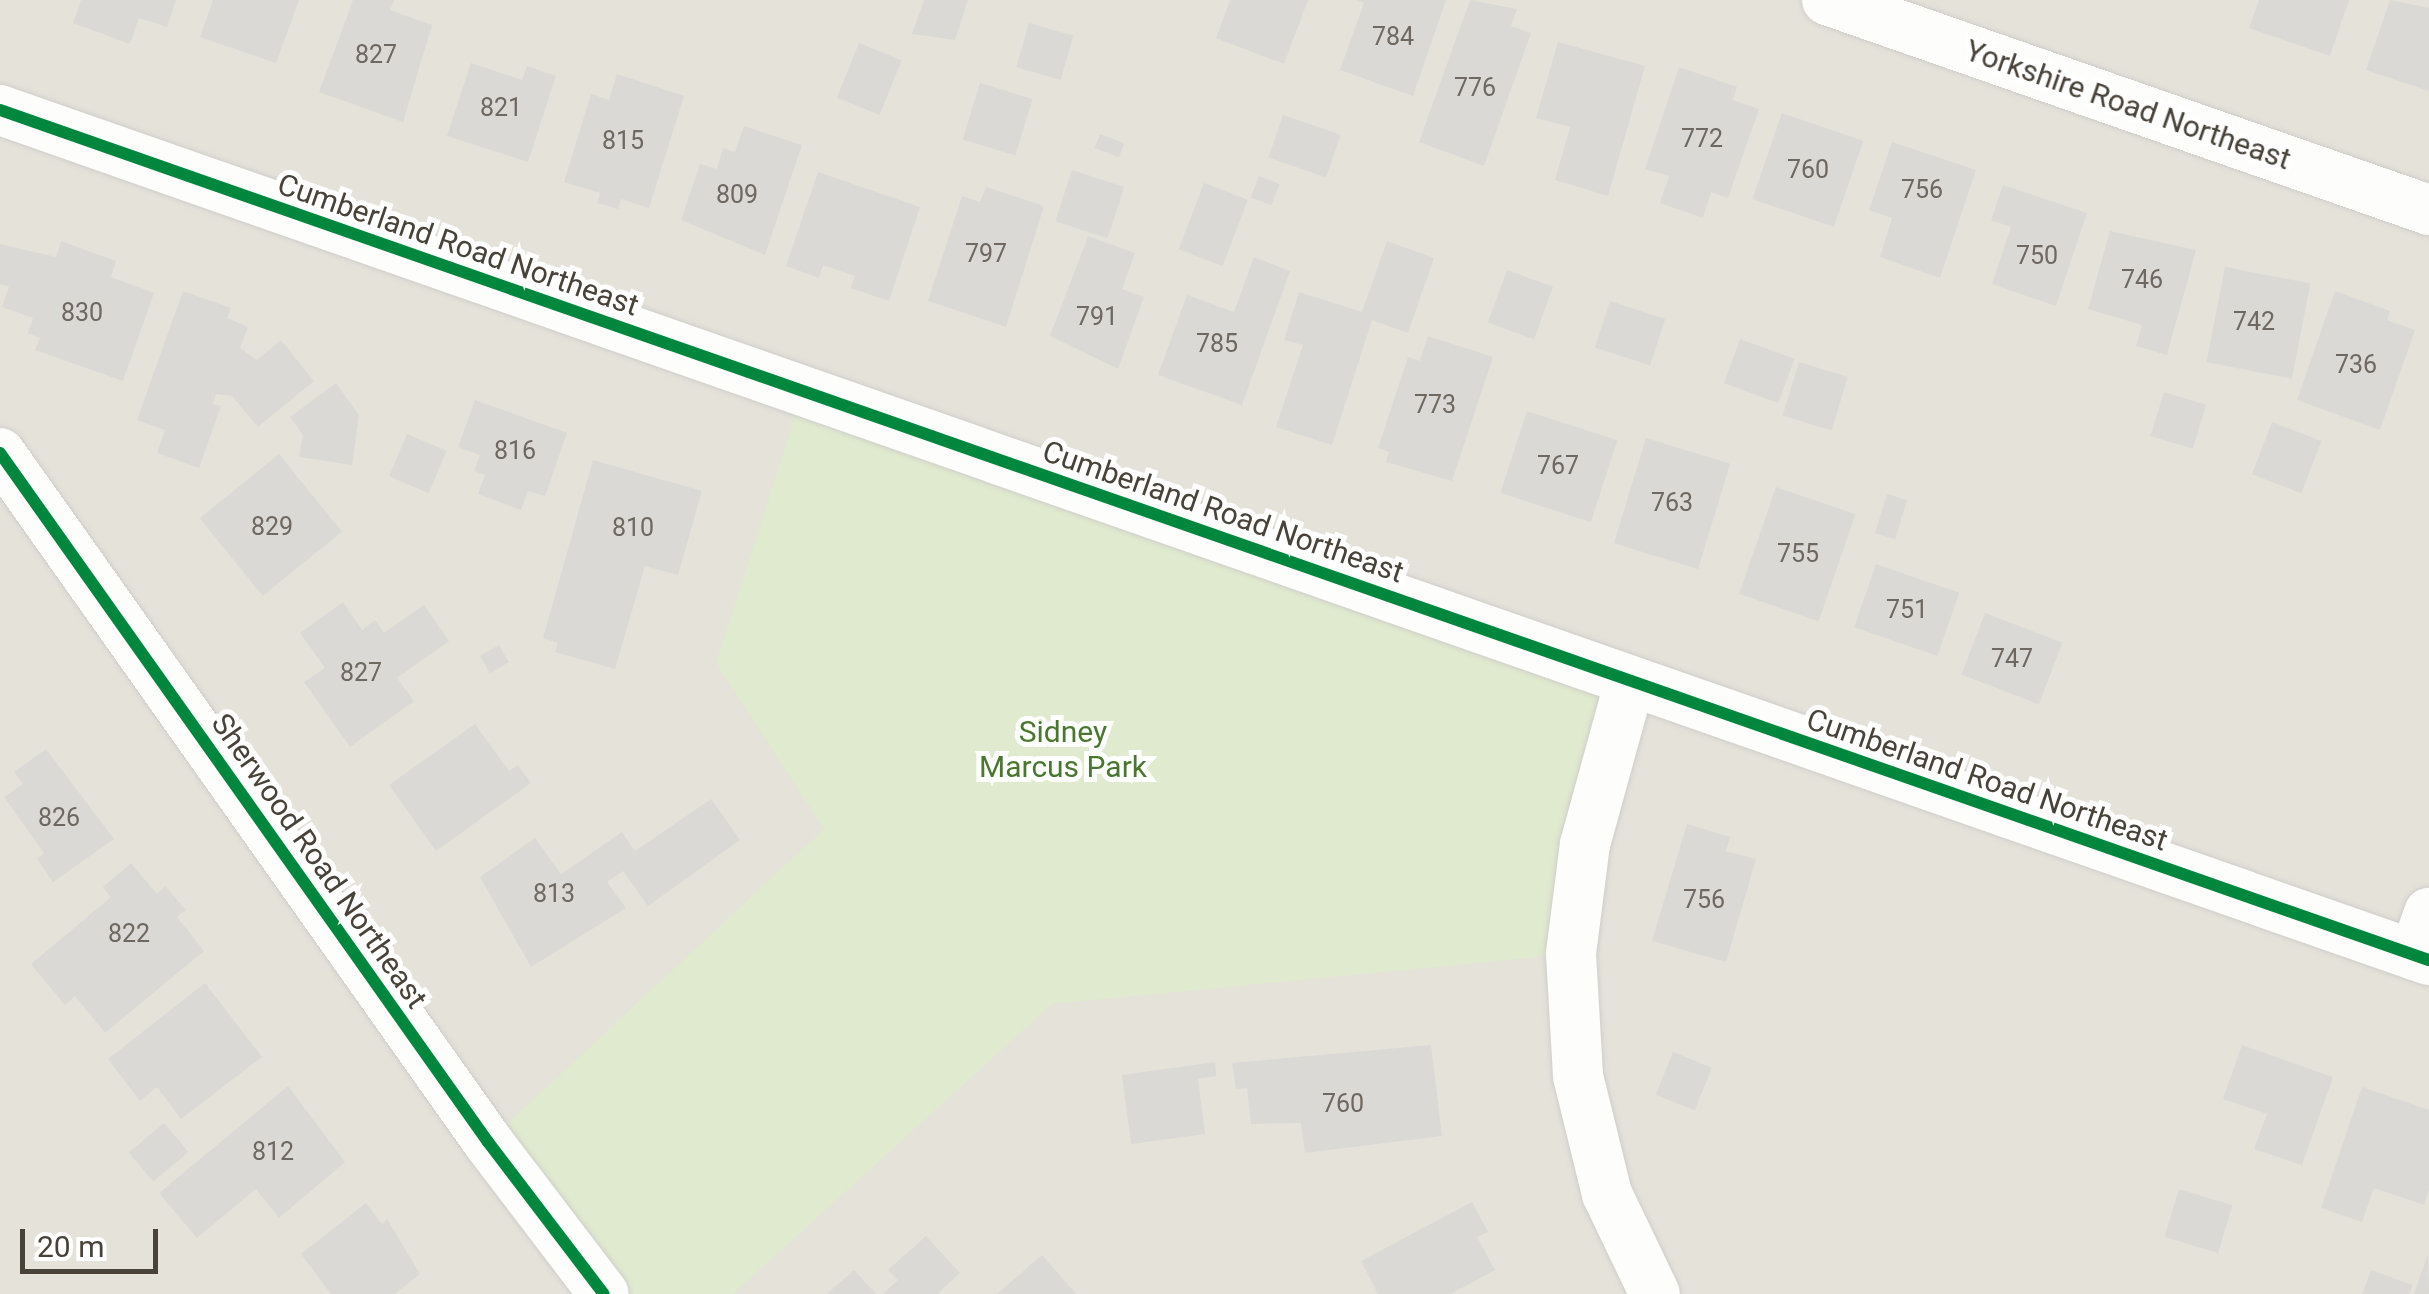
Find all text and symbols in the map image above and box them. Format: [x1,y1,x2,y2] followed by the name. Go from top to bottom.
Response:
[1372,22,1414,52] house number: 784
[1961,32,2295,178] street label: Yorkshire Road Northeast
[355,40,397,70] house number: 827
[1454,73,1496,103] house number: 776
[480,93,522,123] house number: 821
[1681,124,1723,154] house number: 772
[602,126,644,156] house number: 815
[1787,155,1829,185] house number: 760
[273,166,643,324] street label: Cumberland Road Northeast
[1901,175,1943,205] house number: 756
[716,180,758,210] house number: 809
[965,239,1007,269] house number: 797
[2016,241,2058,271] house number: 750
[2121,265,2163,295] house number: 746
[61,298,103,328] house number: 830
[1076,302,1118,332] house number: 791
[2233,307,2275,337] house number: 742
[1196,329,1238,359] house number: 785
[2335,350,2377,380] house number: 736
[1414,390,1456,420] house number: 773
[1038,433,1408,591] street label: Cumberland Road Northeast
[494,436,536,466] house number: 816
[1537,451,1579,481] house number: 767
[1651,488,1693,518] house number: 763
[251,512,293,542] house number: 829
[612,513,654,543] house number: 810
[1777,539,1819,569] house number: 755
[1886,595,1928,625] house number: 751
[1991,644,2033,674] house number: 747
[340,658,382,688] house number: 827
[1802,701,2172,859] street label: Cumberland Road Northeast
[203,707,435,1015] street label: Sherwood Road Northeast
[979,714,1147,784] park label: Sidney Marcus Park
[38,803,80,833] house number: 826
[533,879,575,909] house number: 813
[1683,885,1725,915] house number: 756
[108,919,150,949] house number: 822
[1322,1089,1364,1119] house number: 760
[252,1137,294,1167] house number: 812
[25,1209,162,1271] scale bar
[37,1229,104,1264] text: 20 m

